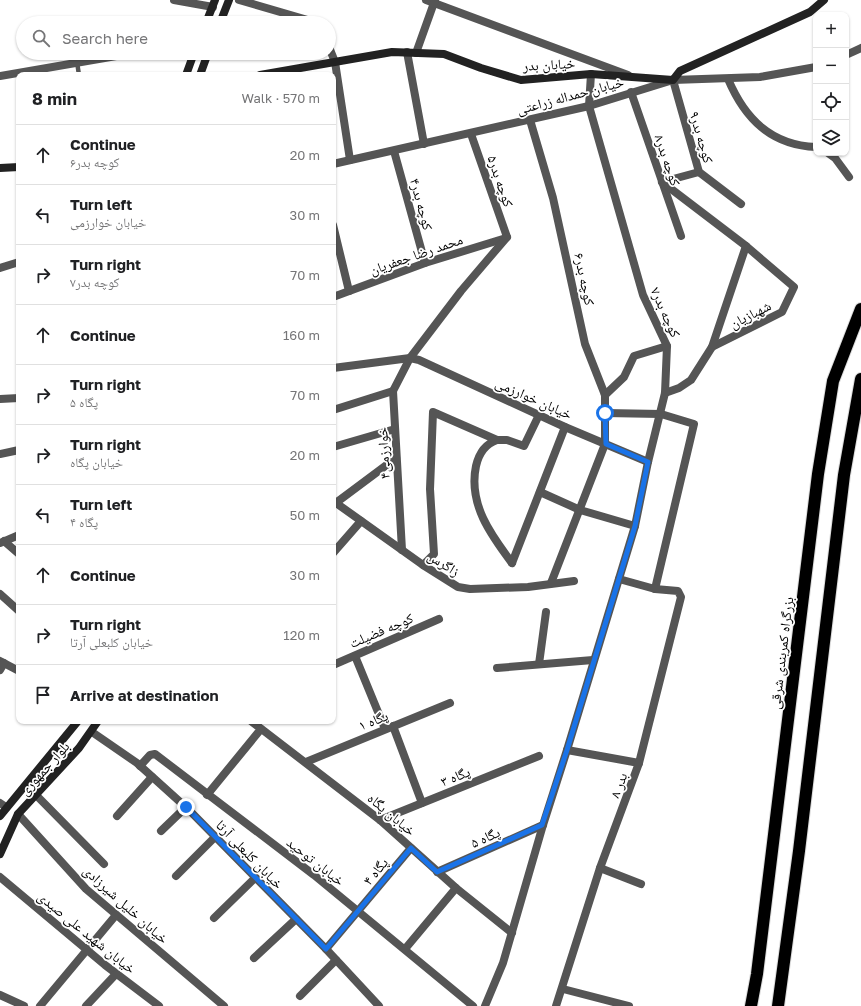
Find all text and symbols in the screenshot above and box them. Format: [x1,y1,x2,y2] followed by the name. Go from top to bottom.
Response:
[813,12,849,156] map controls
[813,12,849,48] button: +
[16,16,336,60] search box
[30,27,52,49] icon: search
[62,29,148,47] text: Search here
[813,48,849,84] button: −
[521,54,576,75] street label: خیابان بدر
[515,73,626,118] street label: خیابان حمداله زراعتی
[813,84,849,120] button: locate
[32,88,77,109] text: 8 min
[242,90,320,106] text: Walk · 570 m
[686,109,718,165] street label: کوچه بدر۹
[813,120,849,156] button: layers
[650,132,685,188] street label: کوچه بدر۸
[70,135,136,153] text: Continue
[32,144,54,166] icon: ahead
[290,147,320,163] text: 20 m
[483,153,518,209] street label: کوچه بدر۵
[70,154,119,170] text: کوچه بدر۶
[406,176,437,232] street label: کوچه بدر۴
[70,195,132,213] text: Turn left
[32,204,54,226] icon: left
[290,207,320,223] text: 30 m
[70,214,146,230] text: خیابان خوارزمی
[367,230,465,279] street label: محمد رضا جعفریان
[570,251,599,307] street label: کوچه بدر۶
[70,255,141,273] text: Turn right
[32,264,54,286] icon: right
[290,267,320,283] text: 70 m
[70,274,119,290] text: کوچه بدر۷
[646,284,685,340] street label: کوچه بدر۷
[726,296,774,332] street label: شهبازیان
[32,324,54,346] icon: ahead
[70,326,136,344] text: Continue
[283,327,320,343] text: 160 m
[493,374,575,423] street label: خیابان خوارزمی
[70,375,141,393] text: Turn right
[32,384,54,406] icon: right
[290,387,320,403] text: 70 m
[70,394,98,410] text: پگاه ۵
[596,404,614,422] route start
[373,427,394,479] street label: خوارزمی۴
[70,435,141,453] text: Turn right
[32,444,54,466] icon: right
[290,447,320,463] text: 20 m
[70,454,123,470] text: خیابان پگاه
[70,495,132,513] text: Turn left
[32,504,54,526] icon: left
[290,507,320,523] text: 50 m
[70,514,98,530] text: پگاه ۴
[424,547,463,580] street label: زاگرس
[32,564,54,586] icon: ahead
[70,566,136,584] text: Continue
[290,567,320,583] text: 30 m
[766,596,797,710] street label: بزرگراه کمربندی شرقی
[346,609,416,652] street label: کوچه فضیلت
[70,615,141,633] text: Turn right
[32,624,54,646] icon: right
[283,627,320,643] text: 120 m
[70,634,153,650] text: خیابان کلبعلی آرتا
[32,684,54,706] icon: arrive
[70,686,219,704] text: Arrive at destination
[356,706,391,735] street label: پگاه ۱
[15,737,73,799] street label: بلوار جمهوری
[438,762,473,791] street label: پگاه ۳
[606,770,631,800] street label: بدر ۸
[364,789,419,840] street label: خیابان پگاه
[177,798,195,816] route end
[212,816,287,893] street label: خیابان کلبعلی آرتا
[468,823,503,852] street label: پگاه ۵
[283,833,348,890] street label: خیابان توحید
[359,854,392,889] street label: پگاه ۴
[79,861,172,948] street label: خیابان خلیل شیرزادی
[34,887,140,978] street label: خیابان شهید علی صیدی

